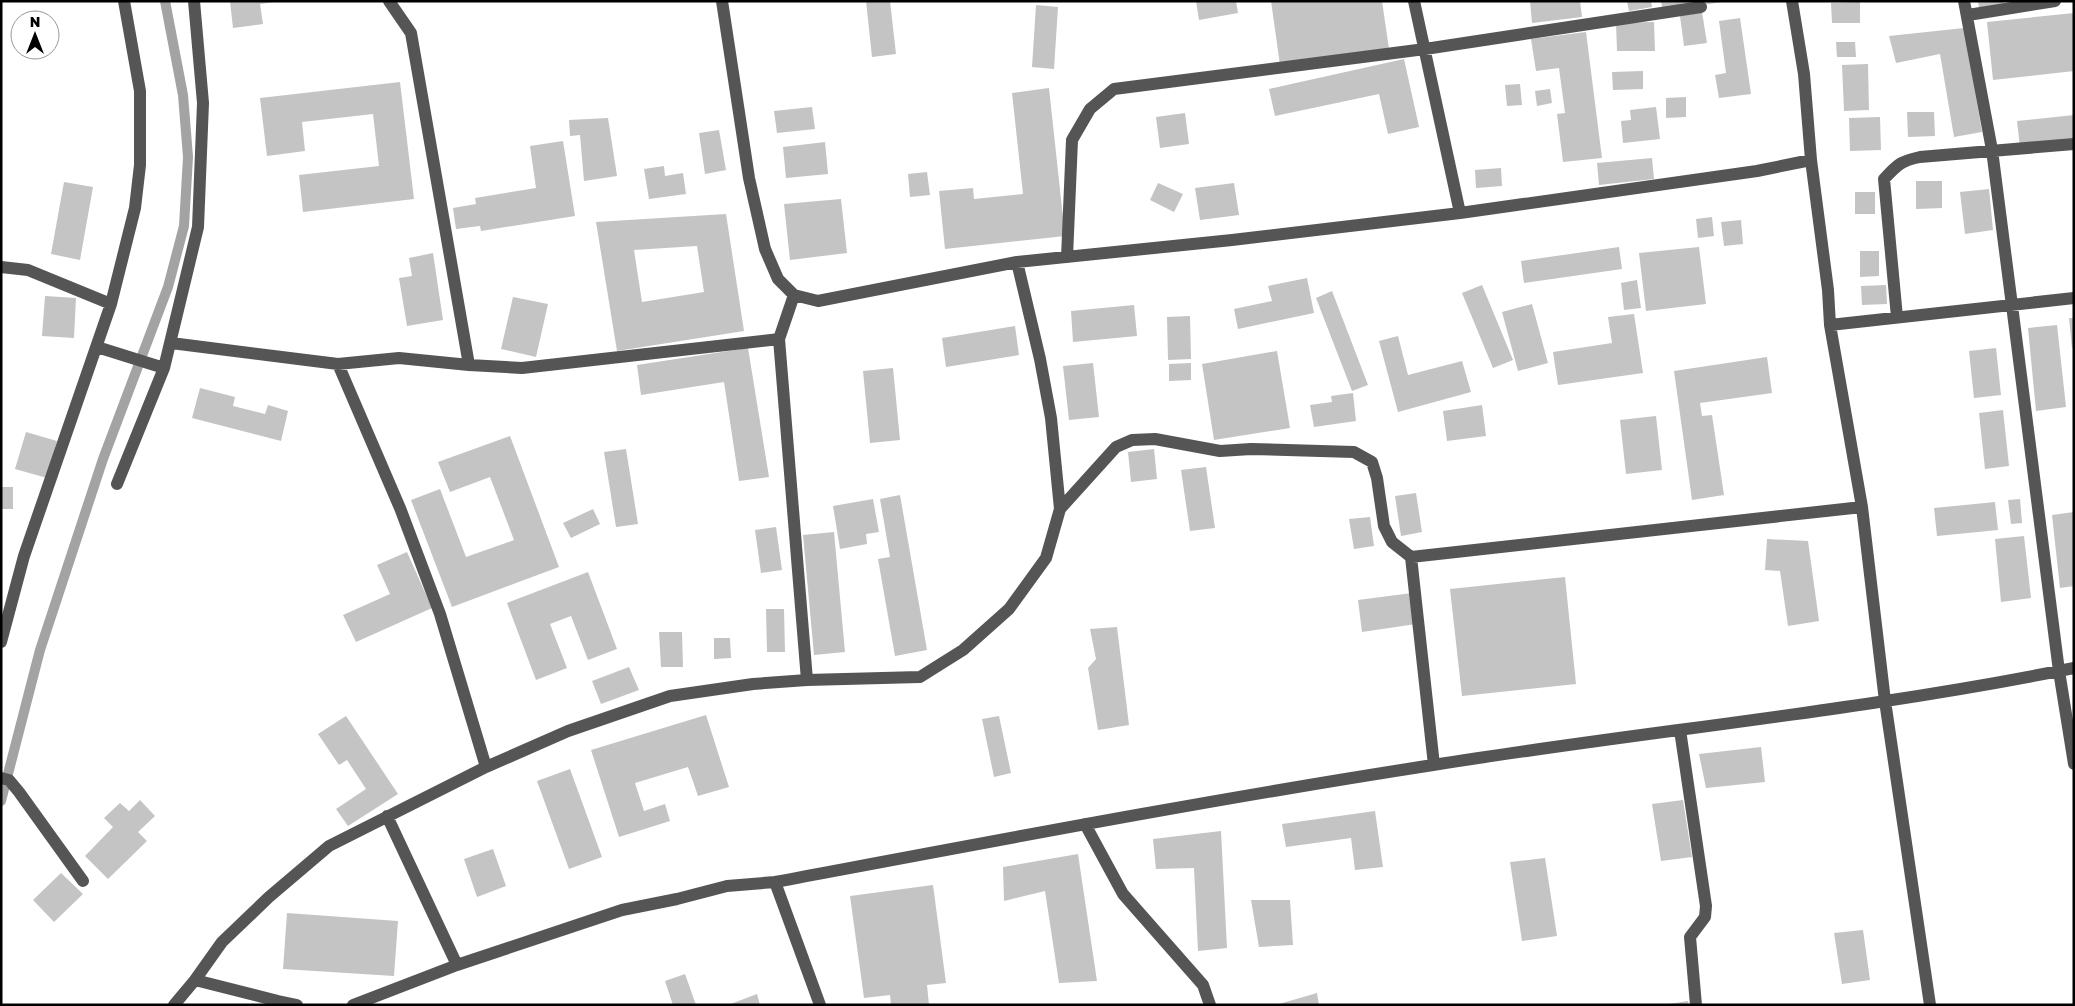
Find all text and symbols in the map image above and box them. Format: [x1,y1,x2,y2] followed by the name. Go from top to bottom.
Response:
[10,10,60,60] north arrow
[30,13,40,30] text: N

